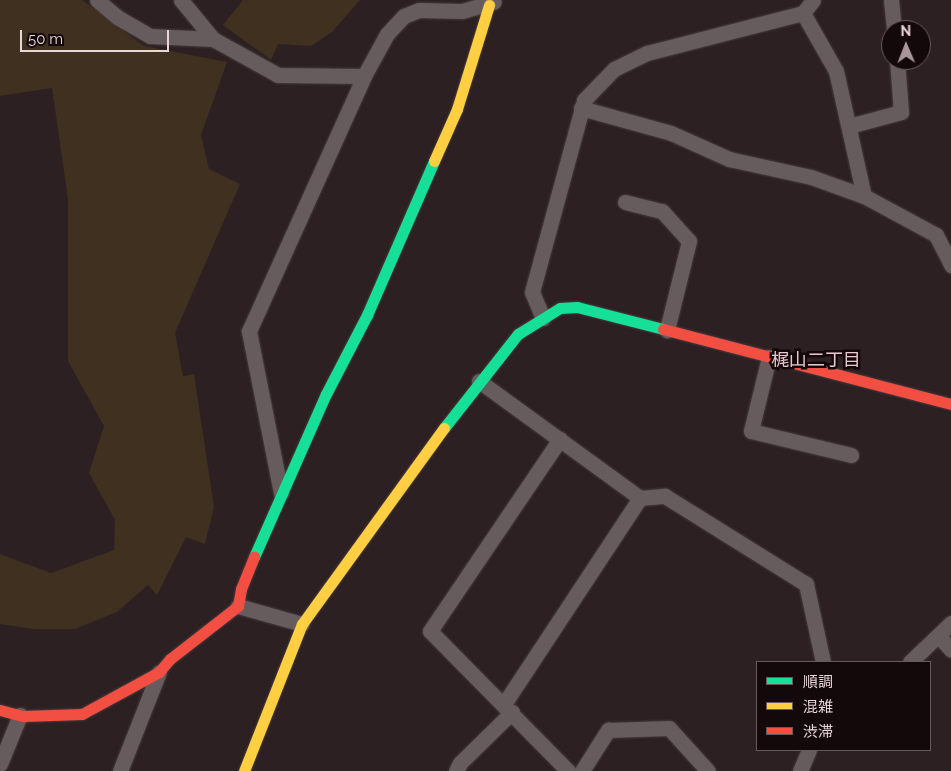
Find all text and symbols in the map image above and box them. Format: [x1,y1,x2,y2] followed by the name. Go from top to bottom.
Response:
[22,20,171,52] scale bar
[881,20,931,70] north arrow
[900,23,911,39] text: N
[28,30,63,48] text: 50 m
[771,349,861,371] district label: 梶山二丁目
[756,661,931,751] legend
[803,673,833,691] text: 順調
[803,698,833,716] text: 混雑
[803,723,833,741] text: 渋滞

